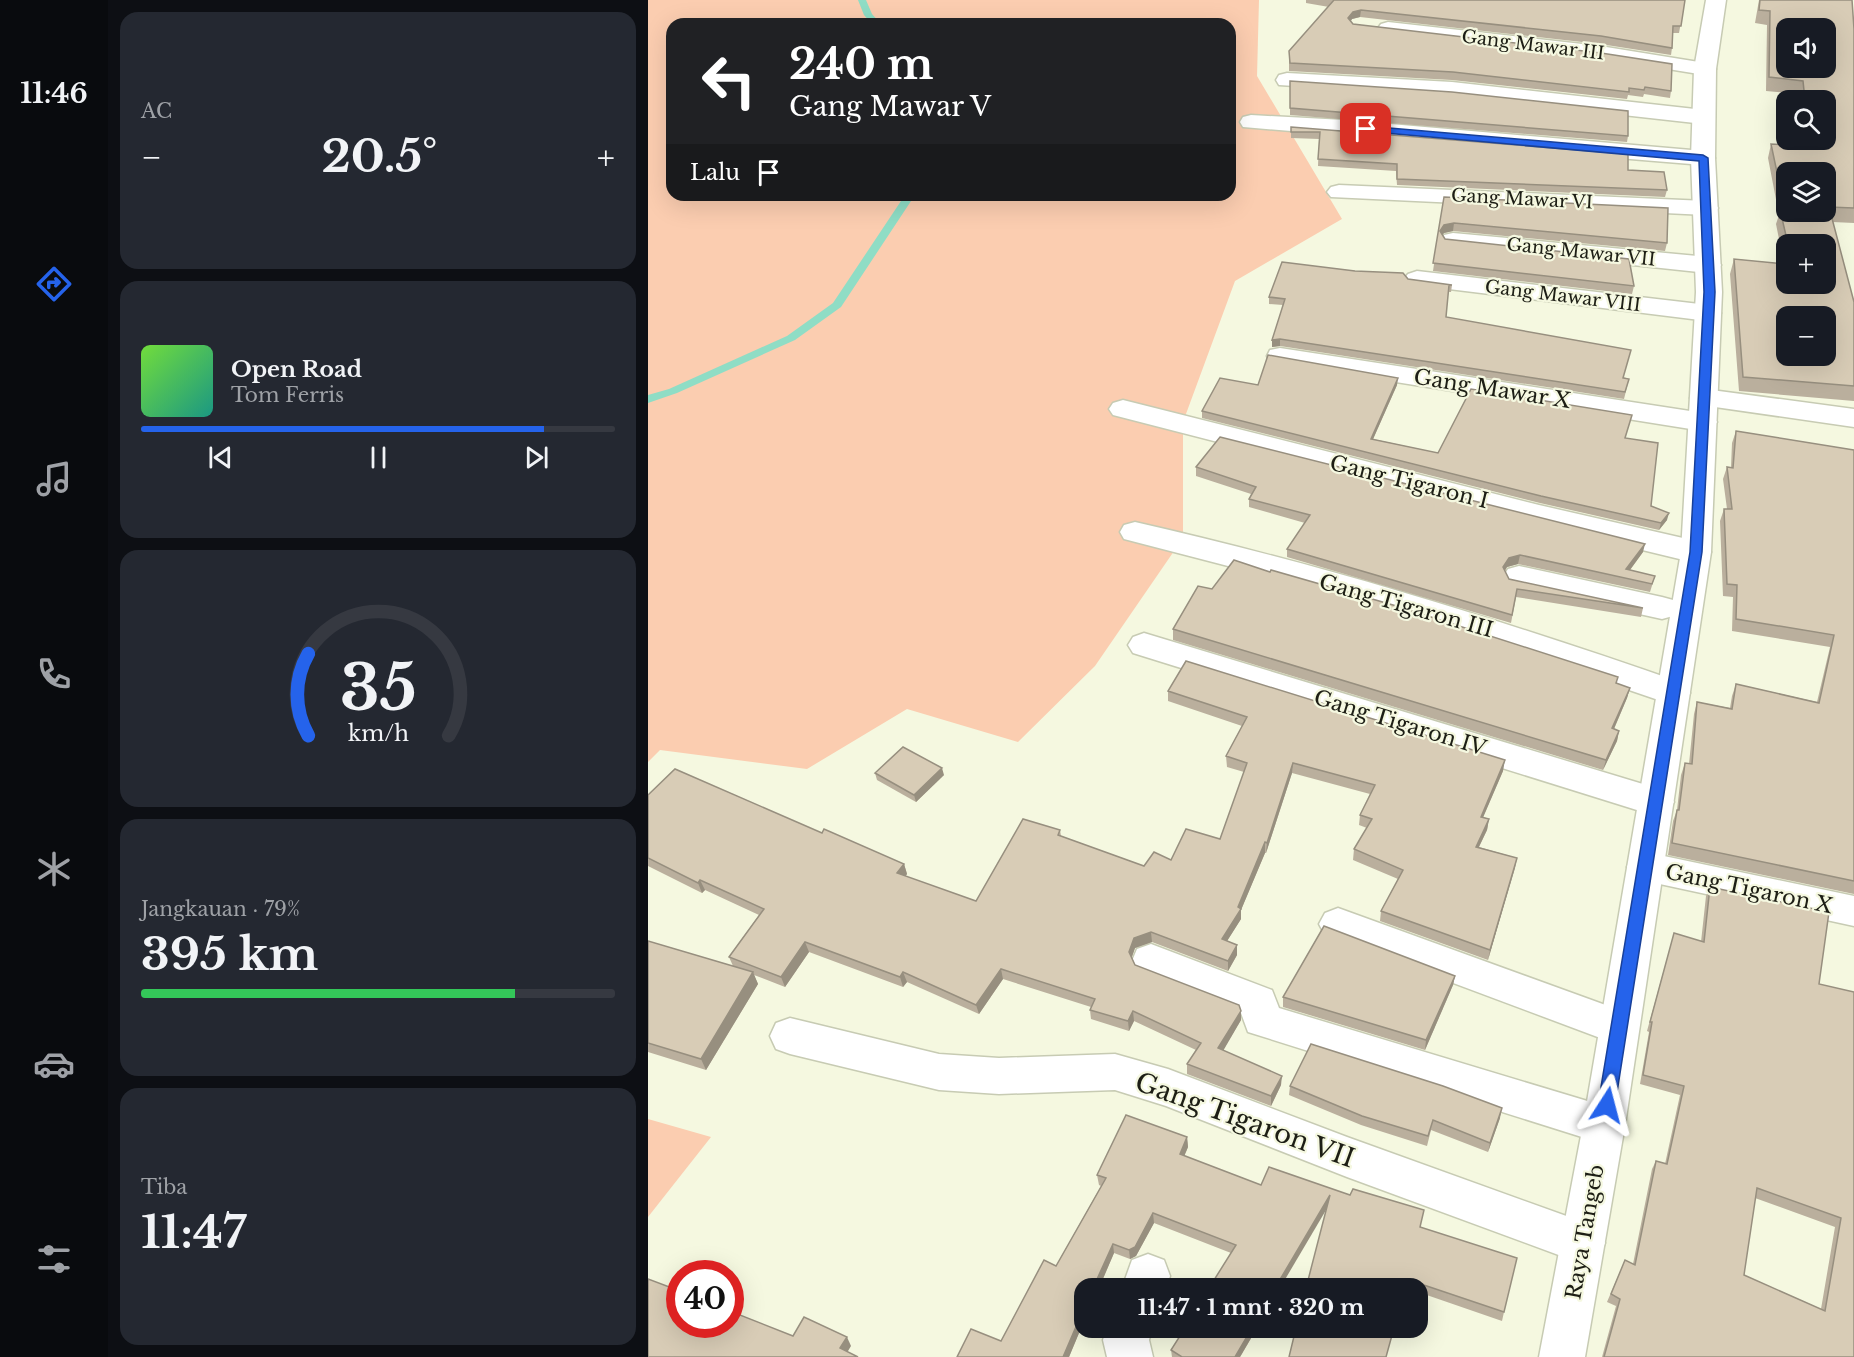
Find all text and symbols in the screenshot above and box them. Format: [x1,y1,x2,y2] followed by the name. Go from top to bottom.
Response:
[1776,18,1836,366] map controls
[1776,18,1836,78] button: sound
[1460,25,1606,65] street label: Gang Mawar III
[789,38,934,90] text: 240 m
[690,42,768,120] icon: left
[20,77,88,110] text: 11:46
[789,90,991,123] text: Gang Mawar V
[1776,90,1836,150] button: search
[141,99,172,123] text: AC
[1340,103,1391,154] pin
[1349,112,1382,145] icon: arrive
[321,128,437,184] text: 20.5°
[141,137,162,178] text: −
[597,137,615,178] text: +
[752,156,785,189] icon: arrive
[690,159,740,186] text: Lalu
[1776,162,1836,222] button: layers
[1450,184,1594,214] street label: Gang Mawar VI
[1505,233,1657,271] street label: Gang Mawar VII
[1776,234,1836,294] button: +
[33,263,75,305] icon: directions
[1484,276,1642,316] street label: Gang Mawar VIII
[1776,306,1836,366] button: −
[231,356,362,383] text: Open Road
[1412,364,1573,414] street label: Gang Mawar X
[231,383,344,407] text: Tom Ferris
[204,441,237,474] icon: previous
[362,441,395,474] icon: pause
[520,441,553,474] icon: next
[1327,450,1491,514] street label: Gang Tigaron I
[33,458,75,500] icon: music
[1316,569,1496,643] street label: Gang Tigaron III
[340,649,416,727] text: 35
[33,653,75,695] icon: phone
[1311,684,1490,762] street label: Gang Tigaron IV
[348,720,409,747] text: km/h
[33,848,75,890] icon: climate
[1663,859,1836,920] street label: Gang Tigaron X
[141,897,300,921] text: Jangkauan · 79%
[141,926,318,982] text: 395 km
[33,1043,75,1085] icon: car
[1131,1065,1359,1175] street label: Gang Tigaron VII
[1575,1073,1639,1137] position arrow
[1560,1162,1610,1302] street label: Raya Tangeb
[141,1175,187,1199] text: Tiba
[141,1204,246,1260] text: 11:47
[33,1238,75,1280] icon: filters
[666,1260,744,1338] speed limit sign: 40
[1138,1294,1364,1321] text: 11:47 · 1 mnt · 320 m

